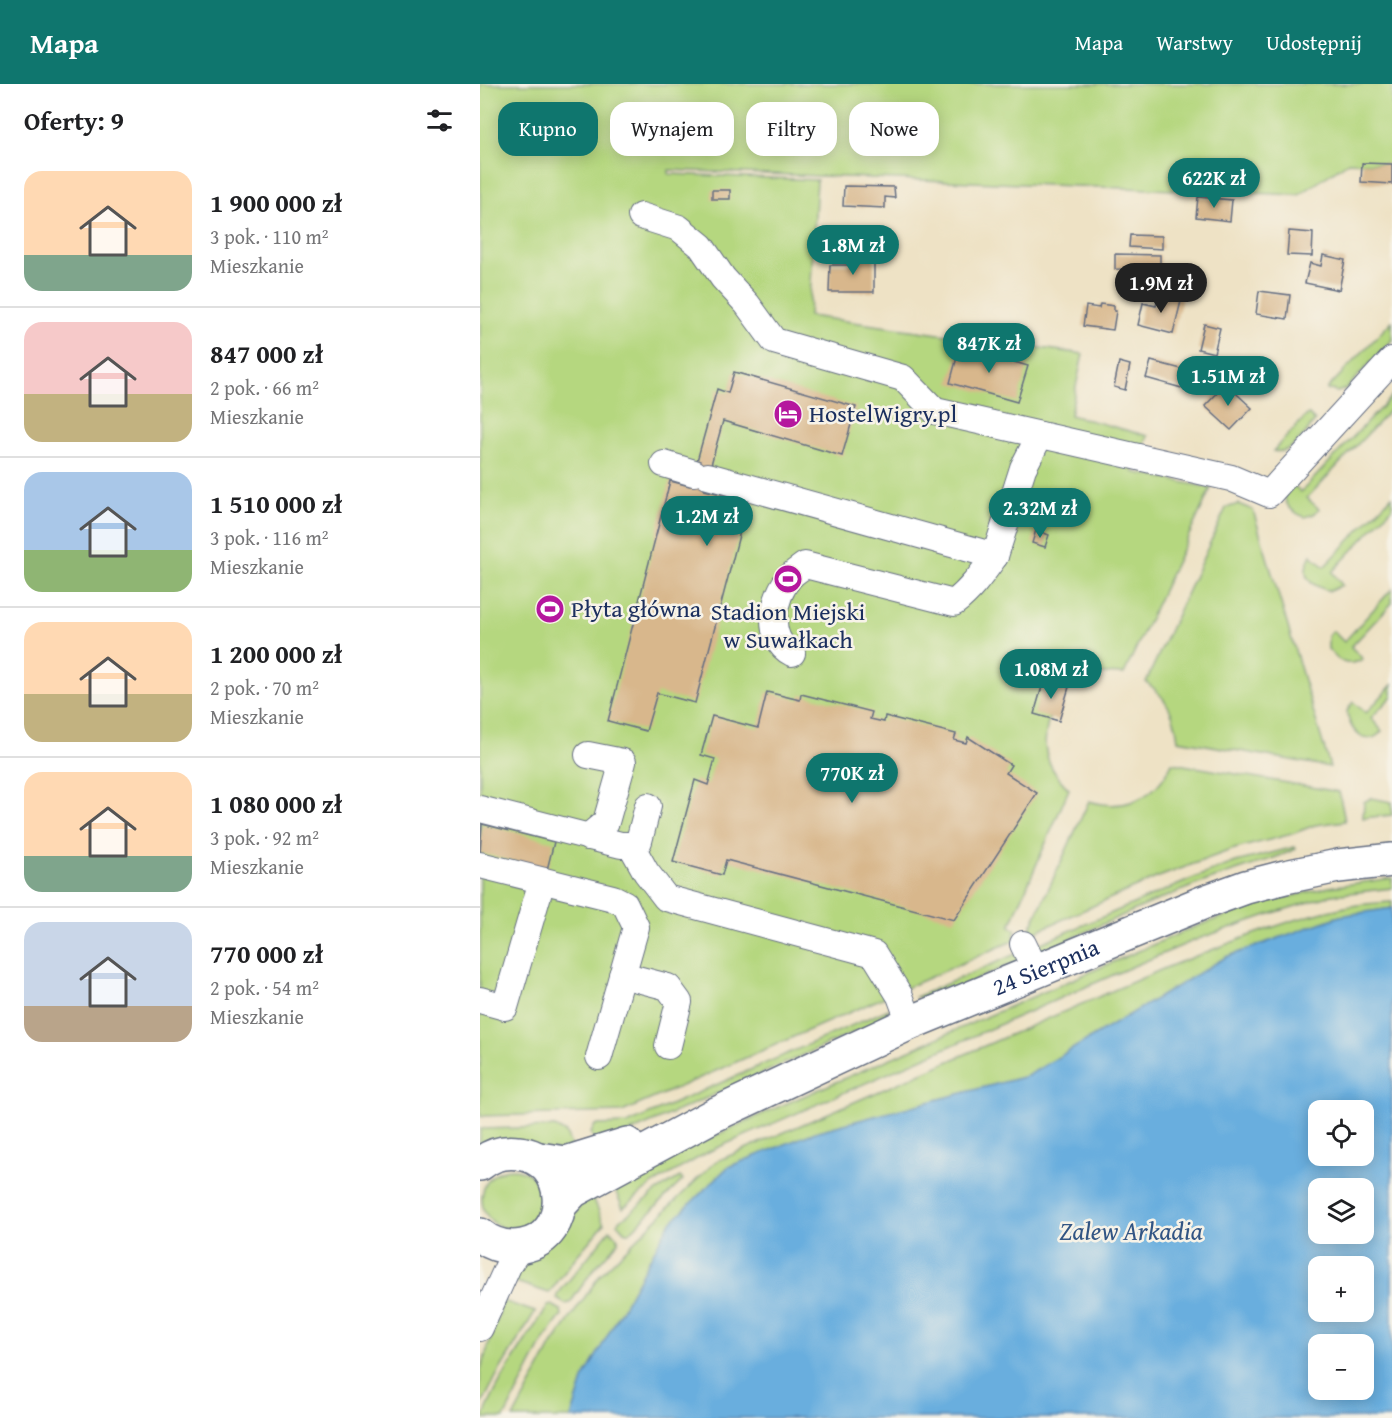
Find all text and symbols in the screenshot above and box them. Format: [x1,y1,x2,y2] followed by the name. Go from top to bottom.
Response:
[30,22,99,63] text: Mapa
[1075,27,1123,58] text: Mapa
[1156,27,1233,58] text: Warstwy
[1266,27,1362,58] text: Udostępnij
[24,101,124,140] text: Oferty: 9
[498,102,598,156] chip: Kupno
[610,102,734,156] chip: Wynajem
[746,102,837,156] chip: Filtry
[849,102,939,156] chip: Nowe
[423,104,456,137] icon: filters
[1159,158,1269,209] pin: 622K zł
[1182,163,1246,192] text: 622K zł
[210,183,342,222] text: 1 900 000 zł
[72,195,144,267] icon: home
[210,222,329,251] text: 3 pok. · 110 m²
[798,225,908,276] pin: 1.8M zł
[821,230,885,259] text: 1.8M zł
[210,251,304,280] text: Mieszkanie
[1106,263,1216,314] pin: 1.9M zł
[1129,268,1193,297] text: 1.9M zł
[934,323,1044,374] pin: 847K zł
[957,328,1021,357] text: 847K zł
[210,334,323,373] text: 847 000 zł
[72,346,144,418] icon: home
[1166,356,1290,407] pin: 1.51M zł
[1191,361,1265,390] text: 1.51M zł
[210,373,319,402] text: 2 pok. · 66 m²
[809,396,958,431] place label: HostelWigry.pl
[772,398,804,430] hotel icon: HostelWigry.pl
[210,402,304,431] text: Mieszkanie
[210,484,342,523] text: 1 510 000 zł
[978,488,1102,539] pin: 2.32M zł
[1003,493,1077,522] text: 2.32M zł
[72,496,144,568] icon: home
[652,496,762,547] pin: 1.2M zł
[675,501,739,530] text: 1.2M zł
[210,523,329,552] text: 3 pok. · 116 m²
[210,552,304,581] text: Mieszkanie
[772,563,804,595] sports icon: Stadion Miejski w Suwałkach
[571,591,702,626] place label: Płyta główna
[534,593,566,625] sports icon: Płyta główna
[711,594,866,657] place label: Stadion Miejski w Suwałkach
[210,634,342,673] text: 1 200 000 zł
[72,646,144,718] icon: home
[989,649,1113,700] pin: 1.08M zł
[1014,654,1088,683] text: 1.08M zł
[210,673,319,702] text: 2 pok. · 70 m²
[210,702,304,731] text: Mieszkanie
[797,753,907,804] pin: 770K zł
[820,758,884,787] text: 770K zł
[210,784,342,823] text: 1 080 000 zł
[72,796,144,868] icon: home
[210,823,319,852] text: 3 pok. · 92 m²
[210,852,304,881] text: Mieszkanie
[987,929,1105,1004] street label: 24 Sierpnia
[210,934,323,973] text: 770 000 zł
[72,946,144,1018] icon: home
[210,973,319,1002] text: 2 pok. · 54 m²
[210,1002,304,1031] text: Mieszkanie
[1308,1100,1374,1400] map controls
[1308,1100,1374,1166] button: locate
[1308,1178,1374,1244] button: layers
[1059,1211,1203,1250] water label: Zalew Arkadia
[1308,1256,1374,1322] button: +
[1308,1334,1374,1400] button: −

